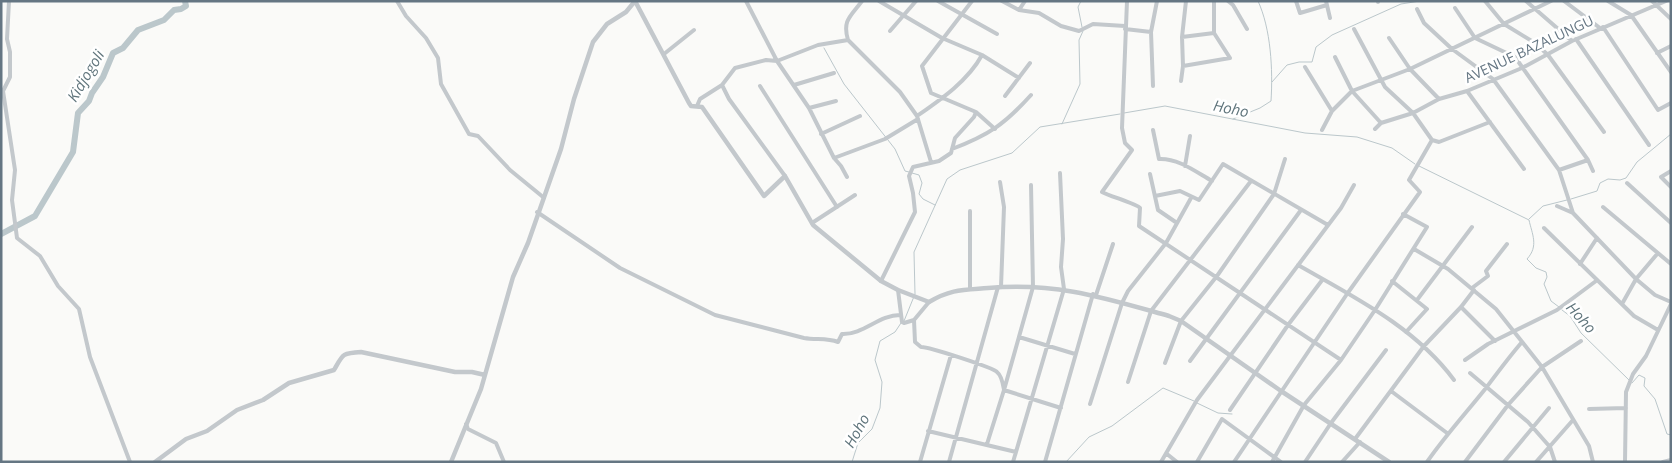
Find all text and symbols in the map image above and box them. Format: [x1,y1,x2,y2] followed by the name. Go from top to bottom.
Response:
[1461,10,1596,87] street label: AVENUE BAZALUNGU
[62,46,108,105] water label: Kidjogoli
[1212,95,1251,121] water label: Hoho
[1562,297,1601,337] water label: Hoho
[839,410,874,451] water label: Hoho

